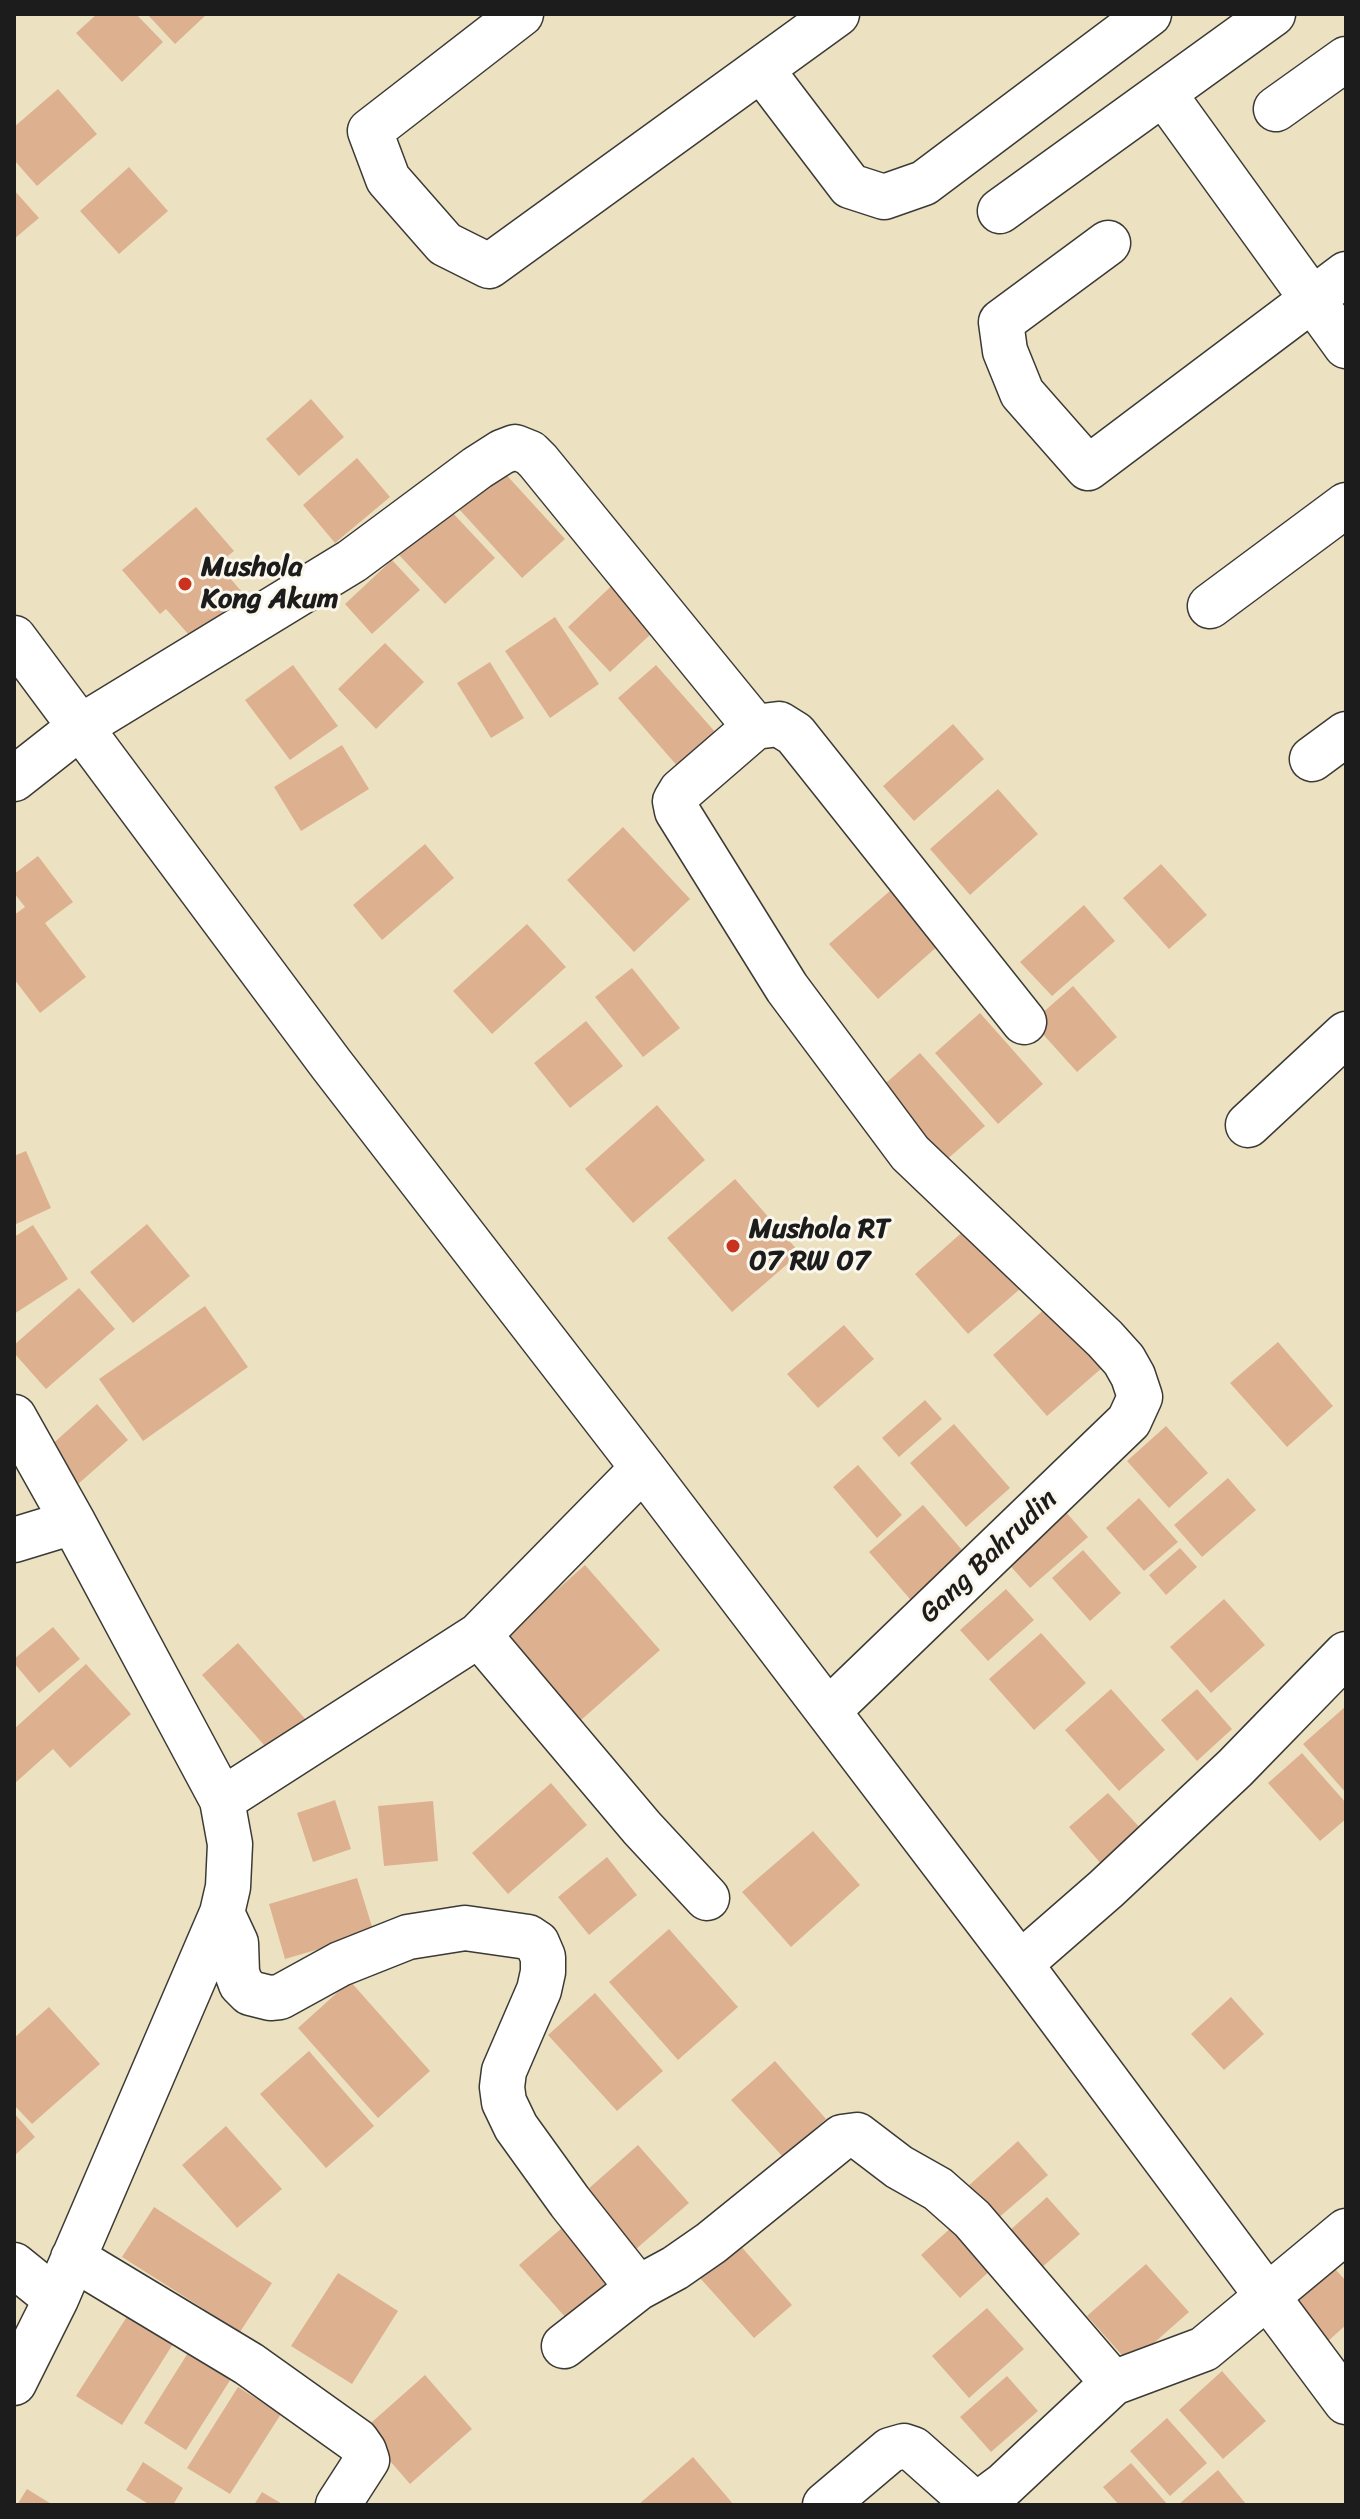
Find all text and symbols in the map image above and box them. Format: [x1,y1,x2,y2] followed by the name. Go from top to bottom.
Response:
[201,551,339,617] place label: Mushola Kong Akum
[176,575,194,593] marker: Mushola Kong Akum
[749,1213,890,1279] place label: Mushola RT 07 RW 07
[724,1237,742,1255] marker: Mushola RT 07 RW 07
[913,1483,1065,1631] street label: Gang Bahrudin

